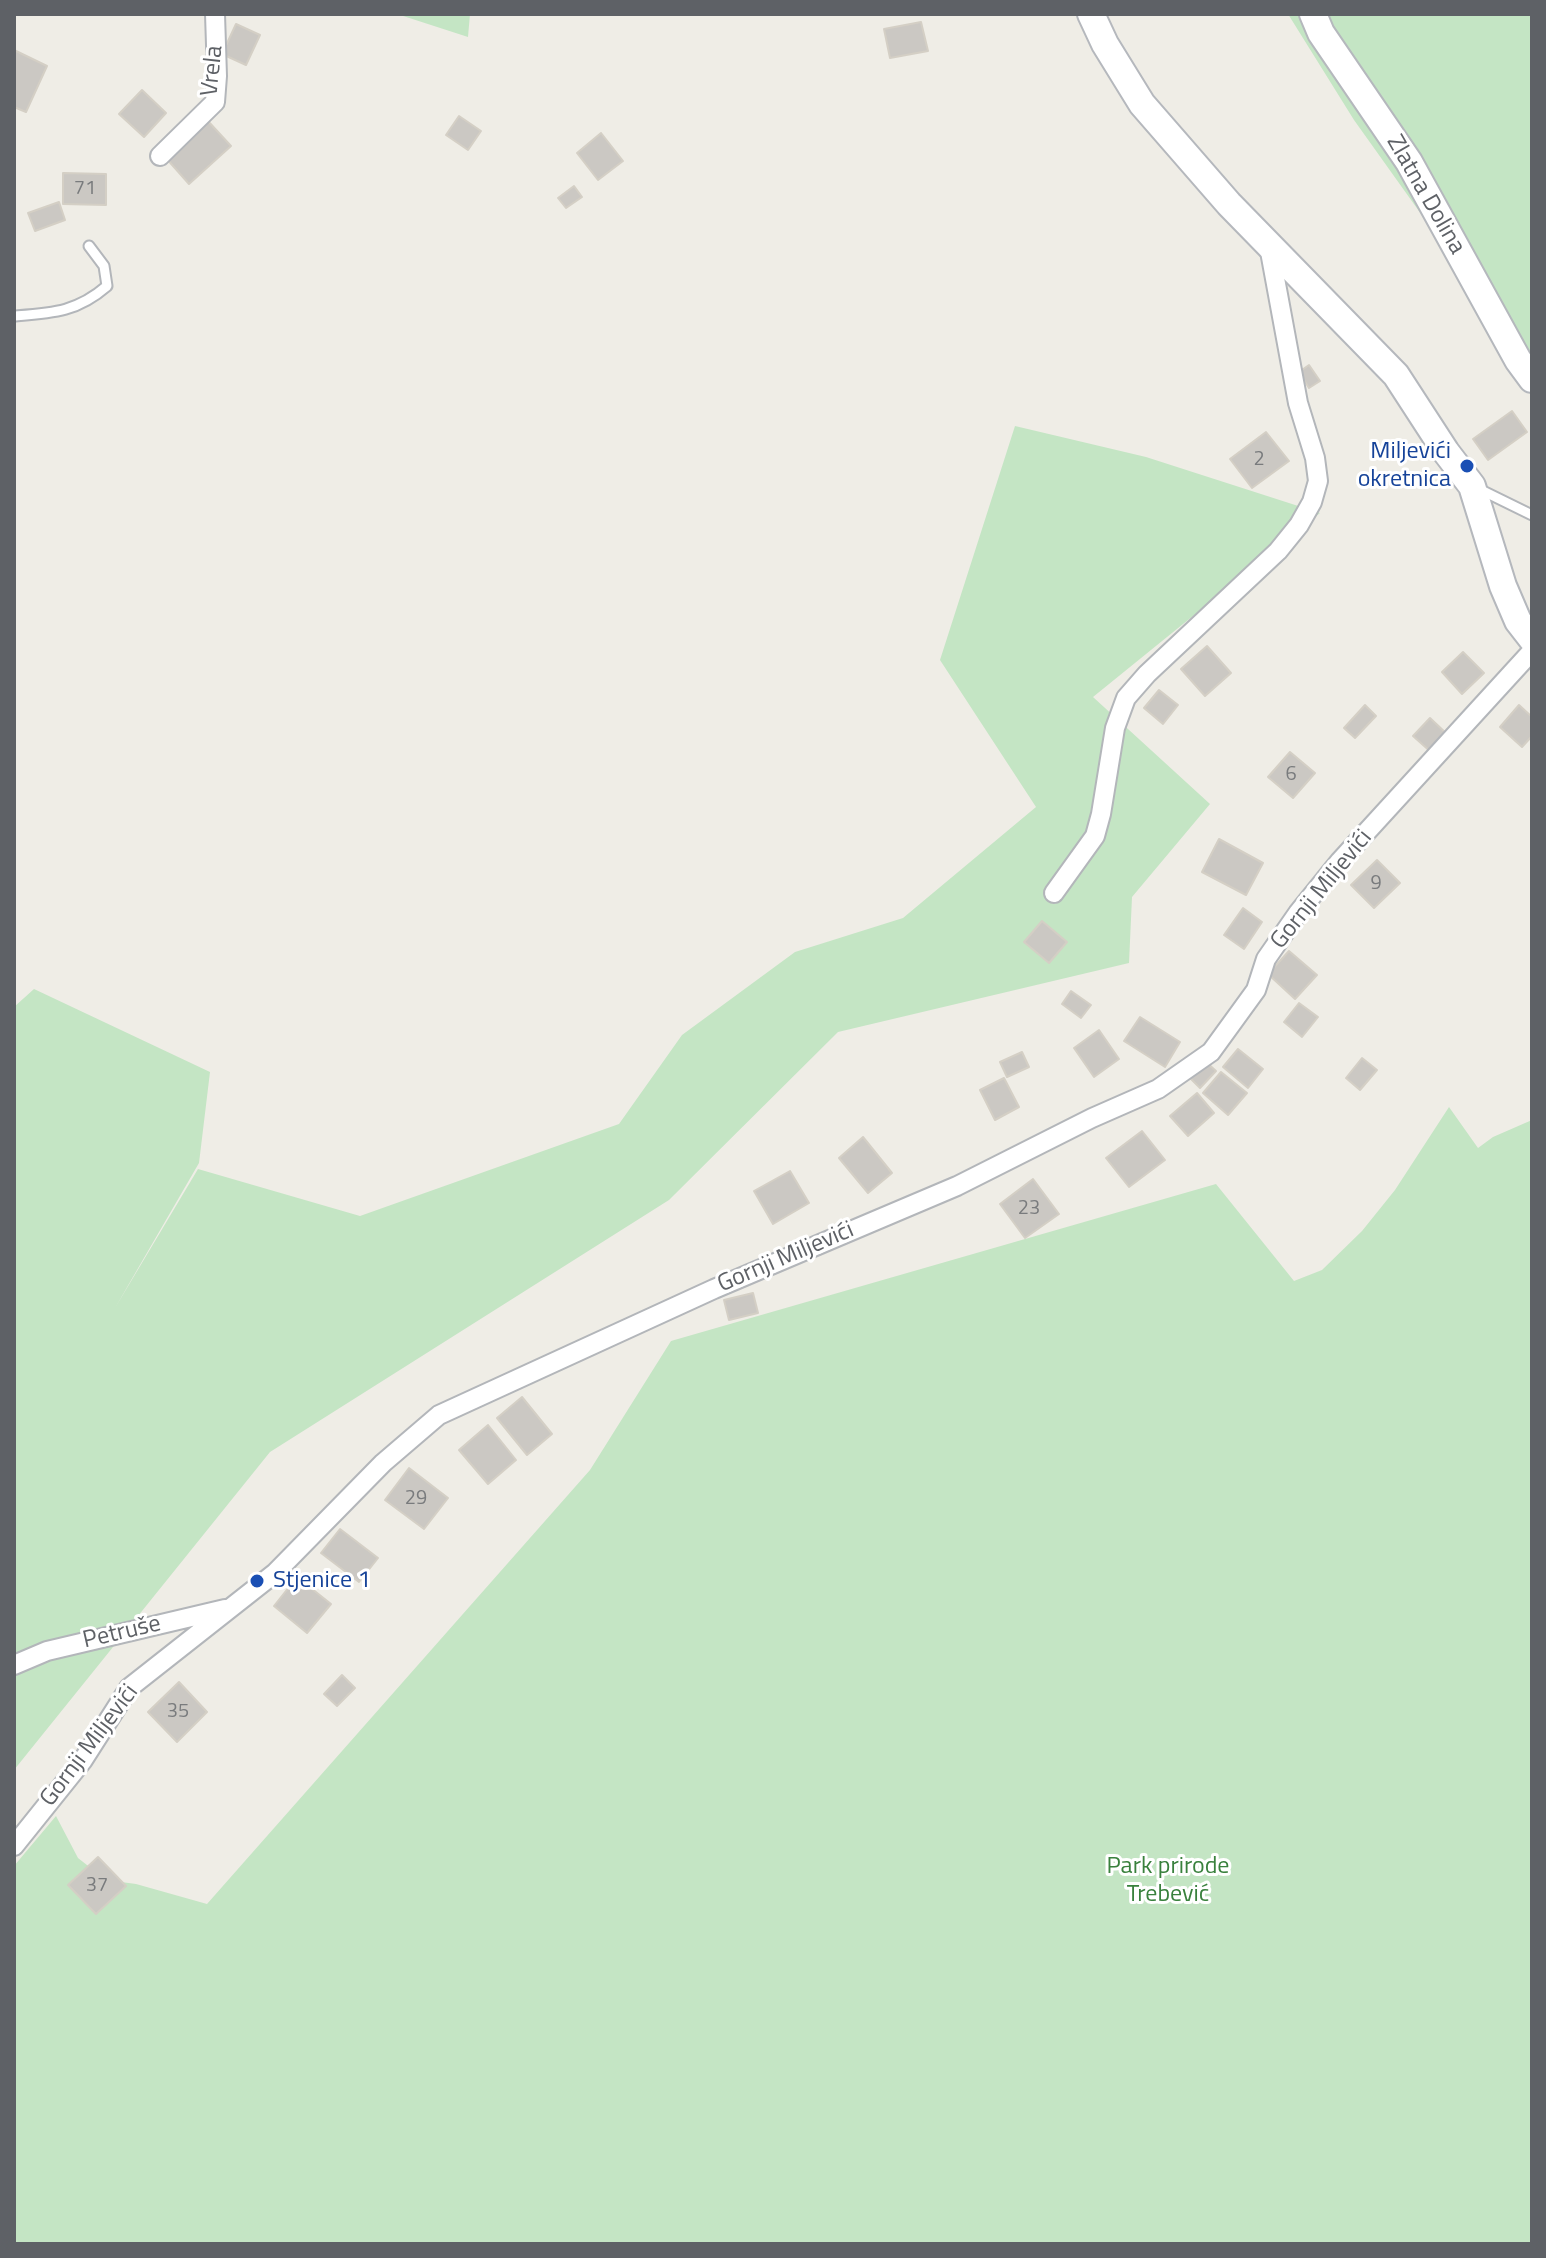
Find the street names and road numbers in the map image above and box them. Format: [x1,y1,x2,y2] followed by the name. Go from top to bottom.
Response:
[196,44,230,98] street label: Vrela
[1379,130,1471,260] street label: Zlatna Dolina
[1265,825,1379,955] street label: Gornji Miljevići
[714,1216,858,1300] street label: Gornji Miljevići
[80,1610,164,1656] street label: Petruše
[35,1679,145,1813] street label: Gornji Miljevići

